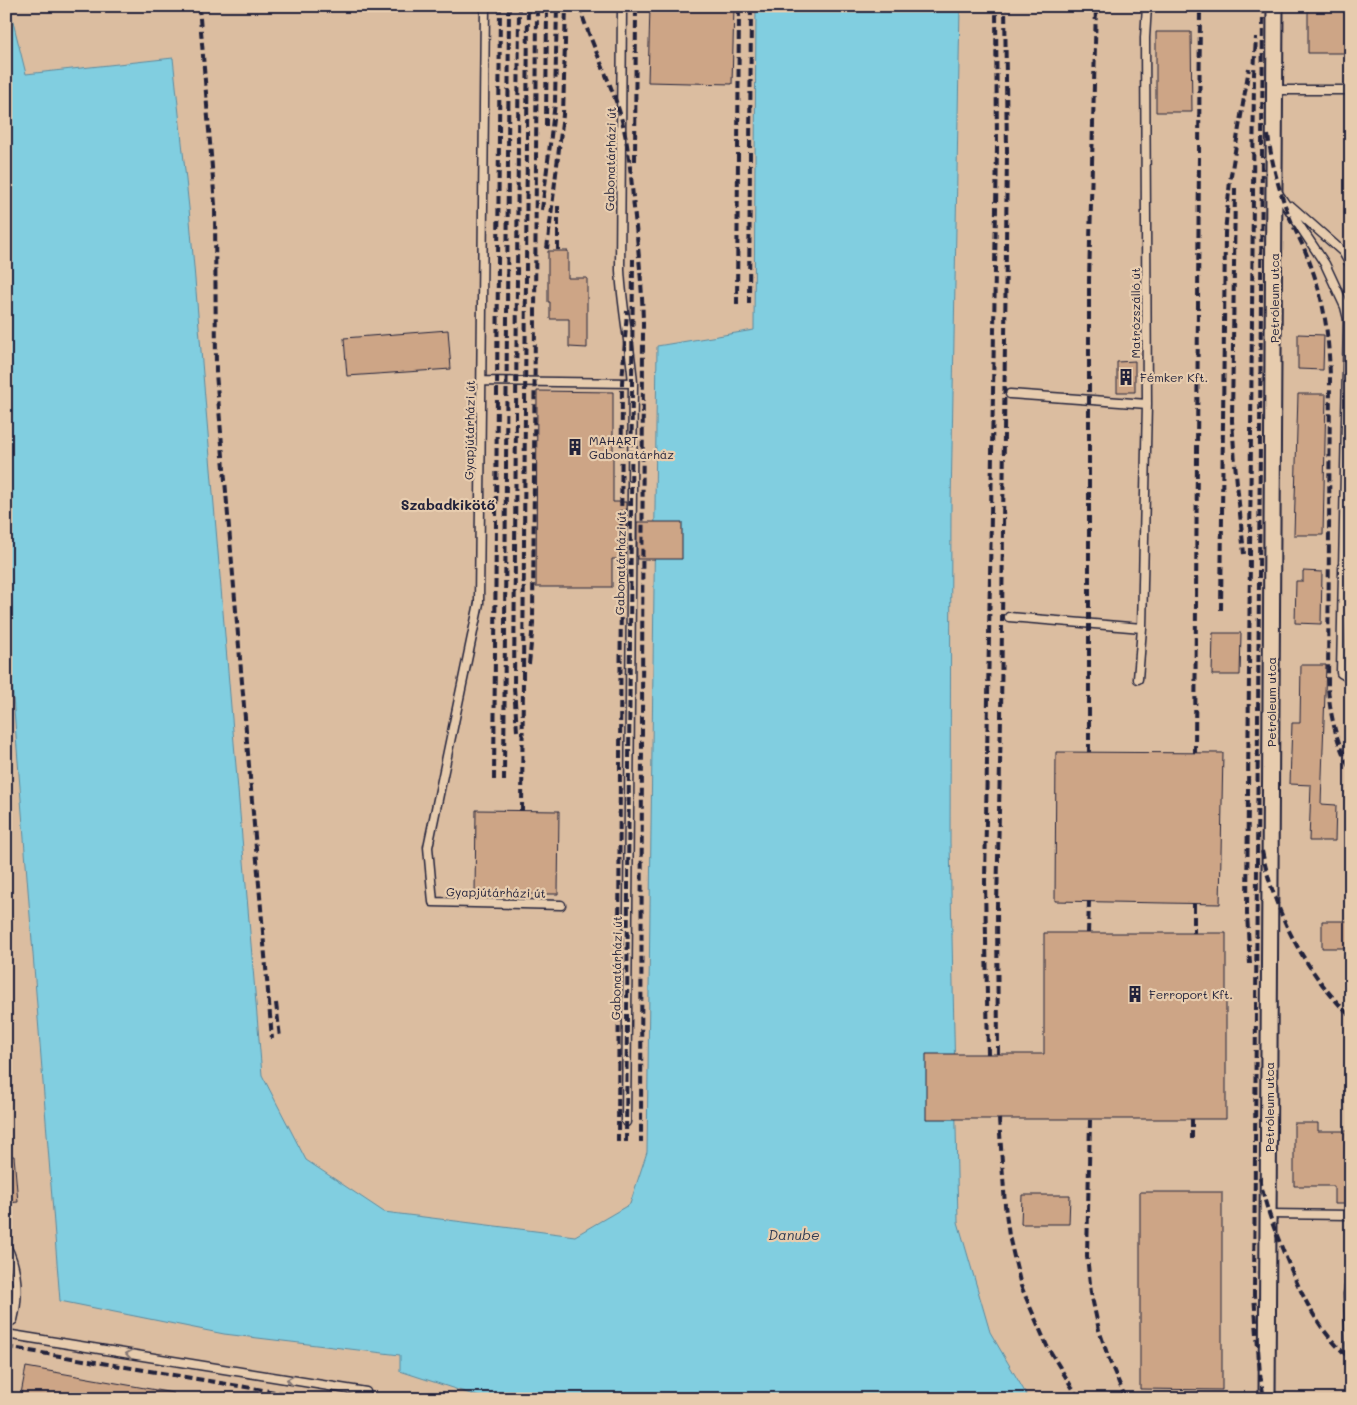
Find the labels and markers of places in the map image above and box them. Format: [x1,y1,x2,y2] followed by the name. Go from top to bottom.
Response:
[1116,367,1136,387] building icon: Fémker Kft.
[1140,369,1208,385] place label: Fémker Kft.
[589,432,674,462] place label: MAHART Gabonatárház
[565,437,585,457] building icon: MAHART Gabonatárház
[1125,984,1145,1004] building icon: Ferroport Kft.
[1149,986,1233,1002] place label: Ferroport Kft.

